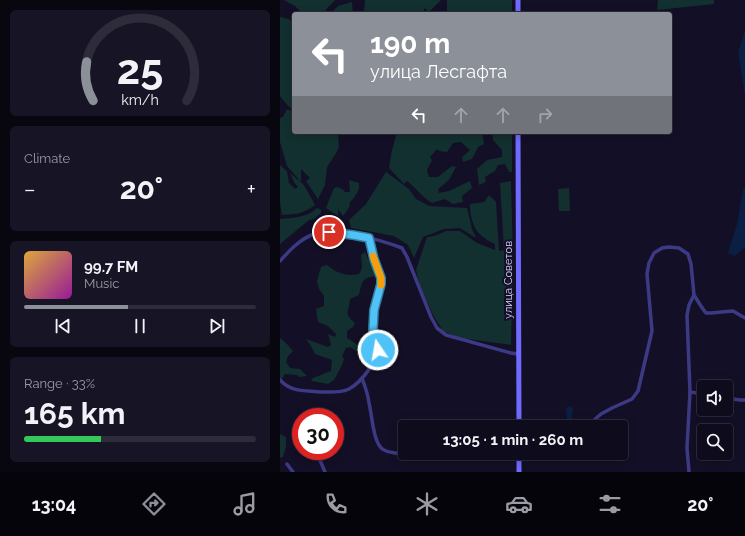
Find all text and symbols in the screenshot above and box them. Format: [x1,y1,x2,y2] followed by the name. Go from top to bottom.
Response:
[370,27,450,60] text: 190 m
[304,28,356,80] icon: left
[117,45,163,94] text: 25
[370,61,507,82] text: улица Лесгафта
[121,91,159,107] text: km/h
[408,104,430,126] icon: left
[450,104,472,126] icon: ahead
[492,104,514,126] icon: ahead
[534,104,556,126] icon: right
[24,151,70,166] text: Climate
[120,171,163,206] text: 20°
[24,176,36,202] text: −
[247,176,256,202] text: +
[312,215,346,249] pin
[318,221,340,243] icon: arrive
[502,241,515,319] street label: улица Советов
[84,258,138,276] text: 99.7 FM
[84,276,119,291] text: Music
[52,315,74,337] icon: previous
[129,315,151,337] icon: pause
[206,315,228,337] icon: next
[357,329,399,371] position arrow
[24,376,95,391] text: Range · 33%
[697,380,733,460] map controls
[697,380,733,416] button: sound
[24,396,126,431] text: 165 km
[292,408,344,460] speed limit sign: 30
[697,424,733,460] button: search
[443,431,583,449] text: 13:05 · 1 min · 260 m
[140,490,168,518] icon: directions
[231,490,259,518] icon: music
[322,490,350,518] icon: phone
[413,490,441,518] icon: climate
[505,490,533,518] icon: car
[596,490,624,518] icon: filters
[32,494,76,515] text: 13:04
[687,494,713,515] text: 20°

